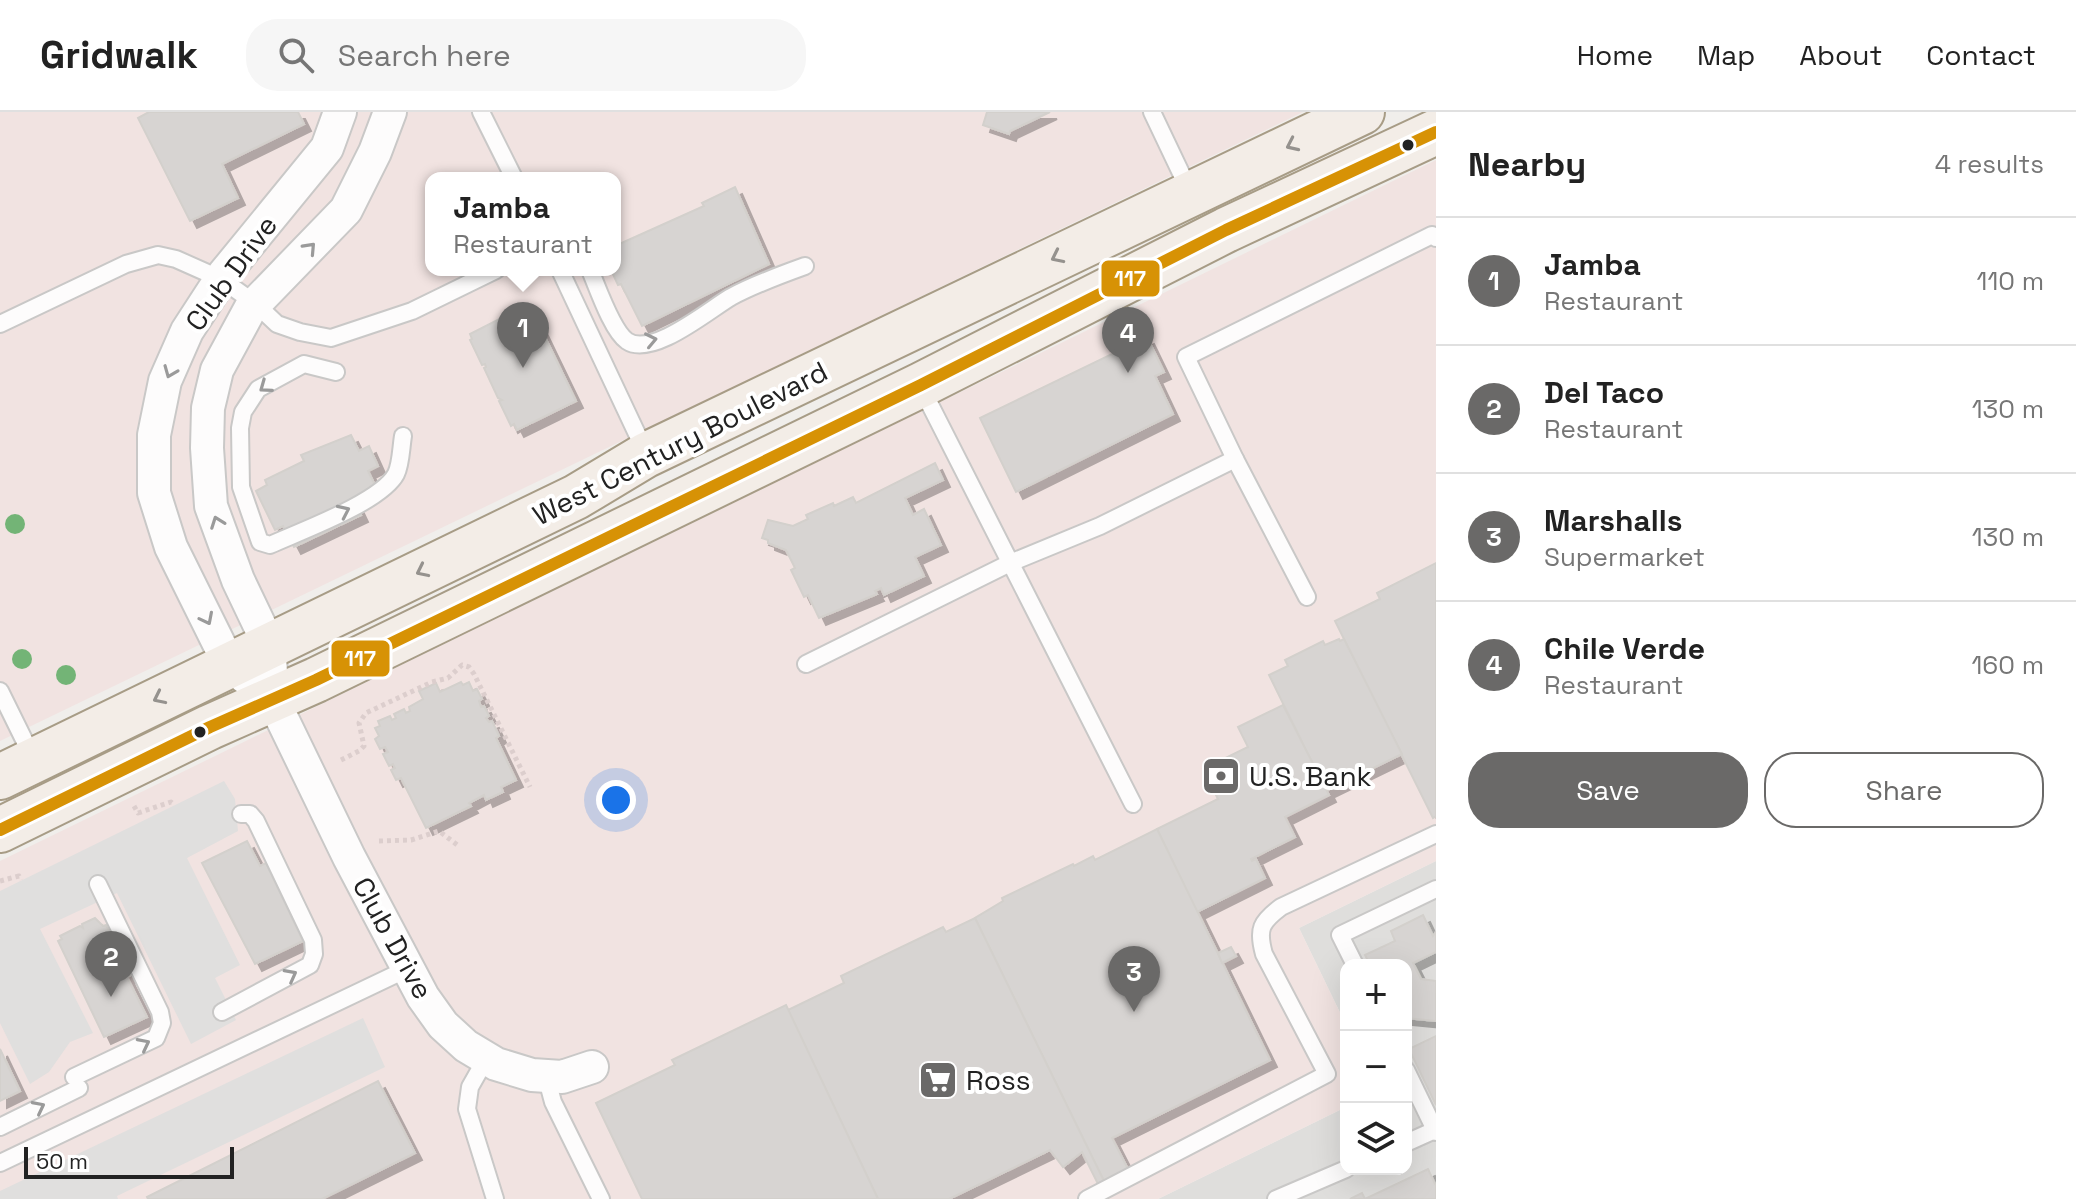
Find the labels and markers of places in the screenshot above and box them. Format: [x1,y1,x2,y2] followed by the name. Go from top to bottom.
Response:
[1400,137,1416,153] unlabelled marker
[497,302,549,368] pin: 1
[1102,307,1154,373] pin: 4
[192,724,208,740] unlabelled marker
[1200,755,1242,797] bank icon: U.S. Bank
[1249,758,1372,794] place label: U.S. Bank
[85,931,137,997] pin: 2
[1108,946,1160,1012] pin: 3
[917,1059,959,1101] supermarket icon: Ross
[966,1062,1030,1098] place label: Ross

